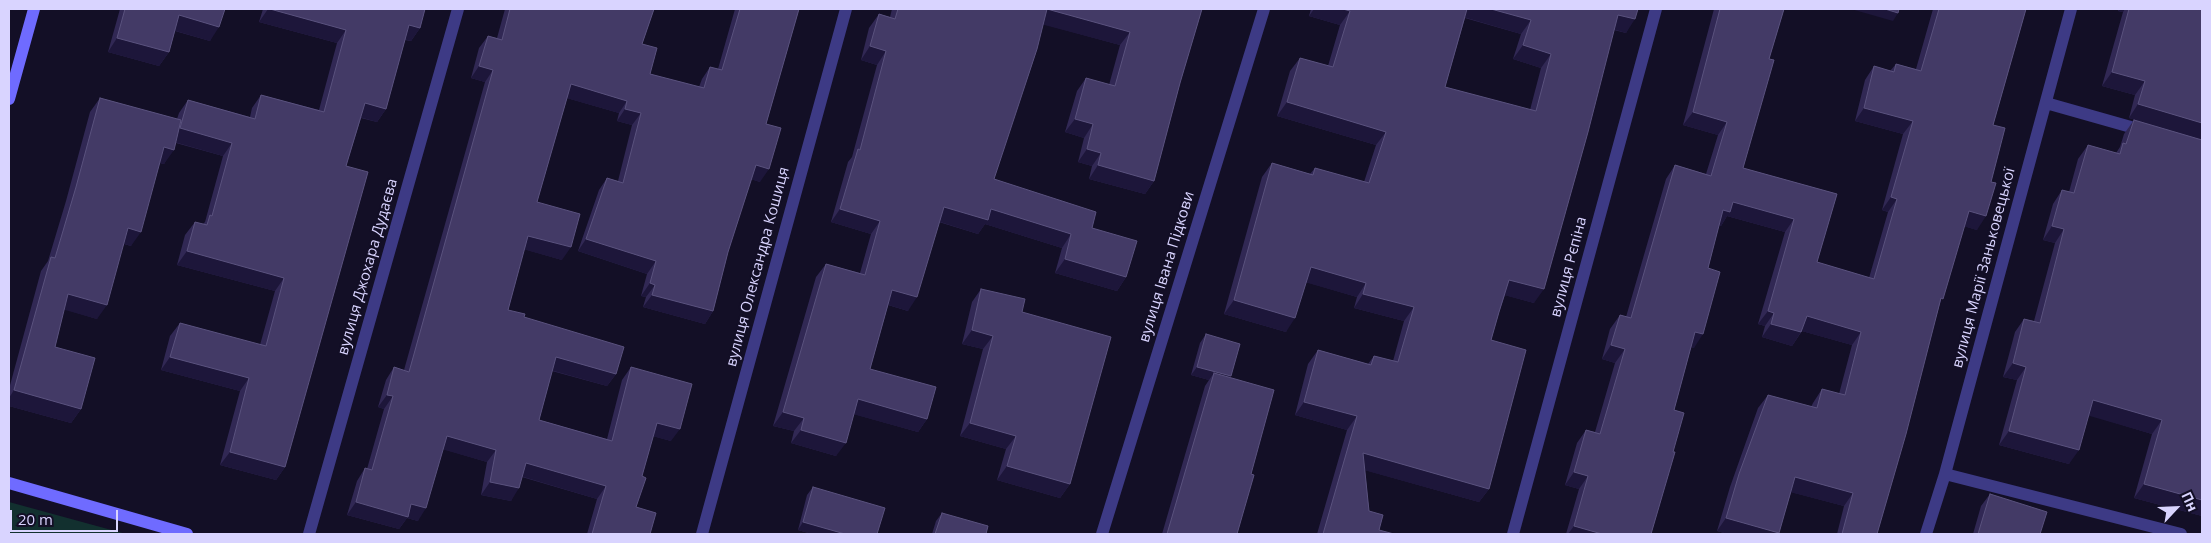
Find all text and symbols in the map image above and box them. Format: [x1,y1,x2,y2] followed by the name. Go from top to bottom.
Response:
[723,165,793,369] street label: вулиця Олександра Кошиця
[1949,166,2019,370] street label: вулиця Марії Заньковецької
[334,177,402,357] street label: вулиця Джохара Дудаєва
[1135,189,1199,345] street label: вулиця Івана Підкови
[1547,215,1591,319] street label: вулиця Рєпіна
[2151,483,2201,533] north arrow
[2177,488,2203,514] text: Пн
[12,500,120,532] scale bar
[18,509,53,529] text: 20 m

